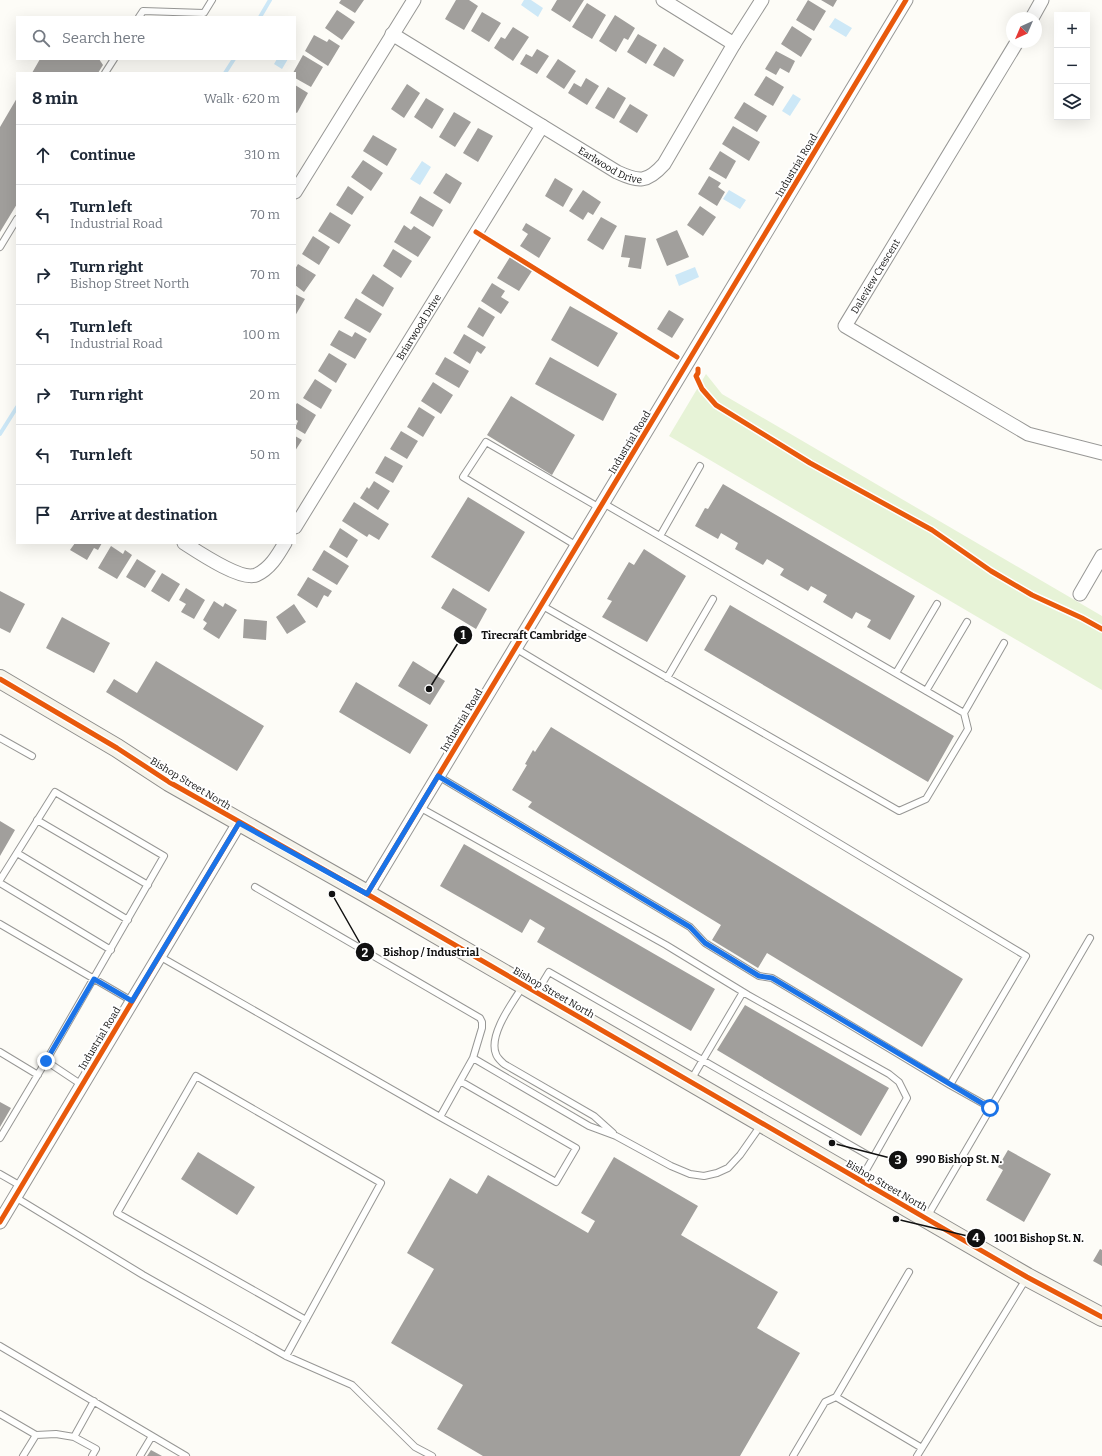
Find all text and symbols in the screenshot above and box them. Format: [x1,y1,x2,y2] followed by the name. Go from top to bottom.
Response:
[1006,12,1042,48] north arrow
[1054,12,1090,120] map controls
[1054,12,1090,48] button: +
[16,16,296,60] search box
[30,27,52,49] icon: search
[62,29,145,47] text: Search here
[1054,48,1090,84] button: −
[1054,84,1090,120] button: layers
[32,88,78,109] text: 8 min
[204,91,280,106] text: Walk · 620 m
[773,132,820,199] street label: Industrial Road
[32,144,54,166] icon: ahead
[576,145,642,186] street label: Earlwood Drive
[70,146,136,164] text: Continue
[244,147,280,162] text: 310 m
[70,198,132,216] text: Turn left
[32,204,54,226] icon: left
[250,207,280,222] text: 70 m
[70,216,163,231] text: Industrial Road
[849,237,903,316] street label: Daleview Crescent
[70,258,143,276] text: Turn right
[32,264,54,286] icon: right
[250,267,280,282] text: 70 m
[70,276,189,291] text: Bishop Street North
[394,292,444,363] street label: Briarwood Drive
[70,318,132,336] text: Turn left
[32,324,54,346] icon: left
[243,327,280,342] text: 100 m
[70,336,163,351] text: Industrial Road
[32,384,54,406] icon: right
[70,386,143,404] text: Turn right
[250,387,280,402] text: 20 m
[606,409,653,476] street label: Industrial Road
[32,444,54,466] icon: left
[70,446,132,464] text: Turn left
[250,447,280,462] text: 50 m
[32,504,54,526] icon: arrive
[70,506,217,524] text: Arrive at destination
[453,623,594,646] callout: Tirecraft Cambridge
[460,628,466,642] text: 1
[481,629,587,642] text: Tirecraft Cambridge
[438,687,485,754] street label: Industrial Road
[148,755,234,813] street label: Bishop Street North
[355,941,487,964] callout: Bishop / Industrial
[362,946,369,960] text: 2
[383,946,480,959] text: Bishop / Industrial
[511,965,597,1021] street label: Bishop Street North
[76,1005,123,1072] street label: Industrial Road
[37,1052,55,1070] route end
[981,1099,999,1117] route start
[888,1148,1010,1171] callout: 990 Bishop St. N.
[895,1153,902,1167] text: 3
[916,1153,1003,1166] text: 990 Bishop St. N.
[844,1158,930,1214] street label: Bishop Street North
[966,1227,1092,1250] callout: 1001 Bishop St. N.
[972,1231,980,1245] text: 4
[994,1232,1084,1245] text: 1001 Bishop St. N.

